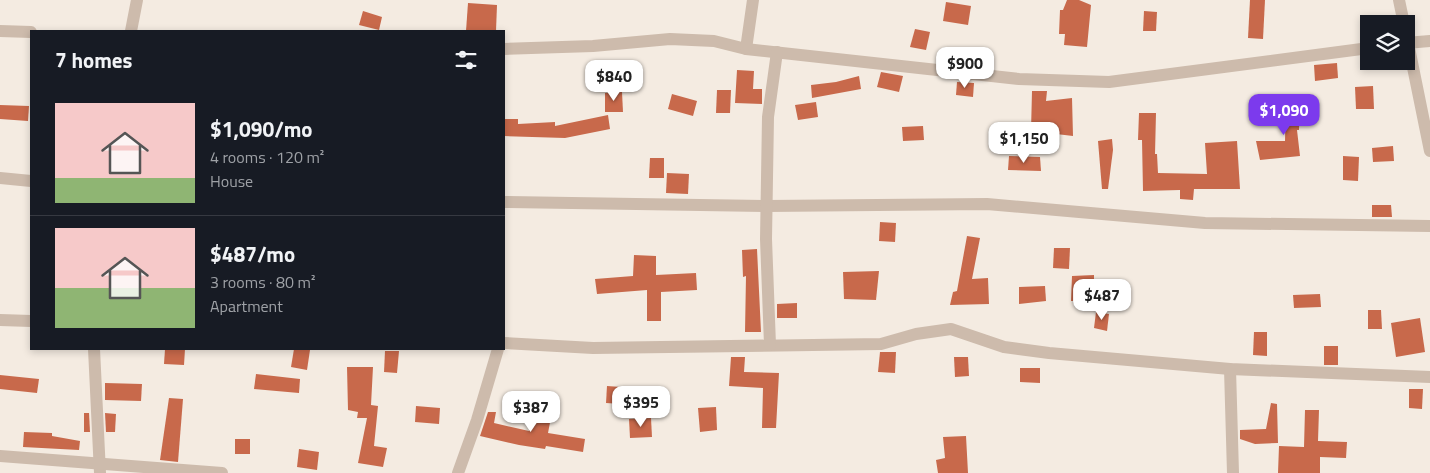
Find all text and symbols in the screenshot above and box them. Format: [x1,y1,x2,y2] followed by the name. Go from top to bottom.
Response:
[1360,15,1415,70] map controls
[1360,15,1415,70] button: layers
[55,44,132,76] text: 7 homes
[452,46,480,74] icon: filters
[935,46,995,89] pin: $900
[947,51,983,75] text: $900
[584,59,644,102] pin: $840
[596,64,632,88] text: $840
[1243,94,1325,136] pin: $1,090
[1259,98,1309,122] text: $1,090
[210,113,312,145] text: $1,090/mo
[983,121,1065,164] pin: $1,150
[95,123,155,183] icon: home
[999,126,1049,150] text: $1,150
[210,145,324,169] text: 4 rooms · 120 m²
[210,169,253,193] text: House
[210,238,295,270] text: $487/mo
[95,248,155,308] icon: home
[210,270,315,294] text: 3 rooms · 80 m²
[1072,278,1132,321] pin: $487
[1084,283,1120,307] text: $487
[210,294,283,318] text: Apartment
[611,386,671,428] pin: $395
[501,390,561,433] pin: $387
[623,390,659,414] text: $395
[513,395,549,419] text: $387

